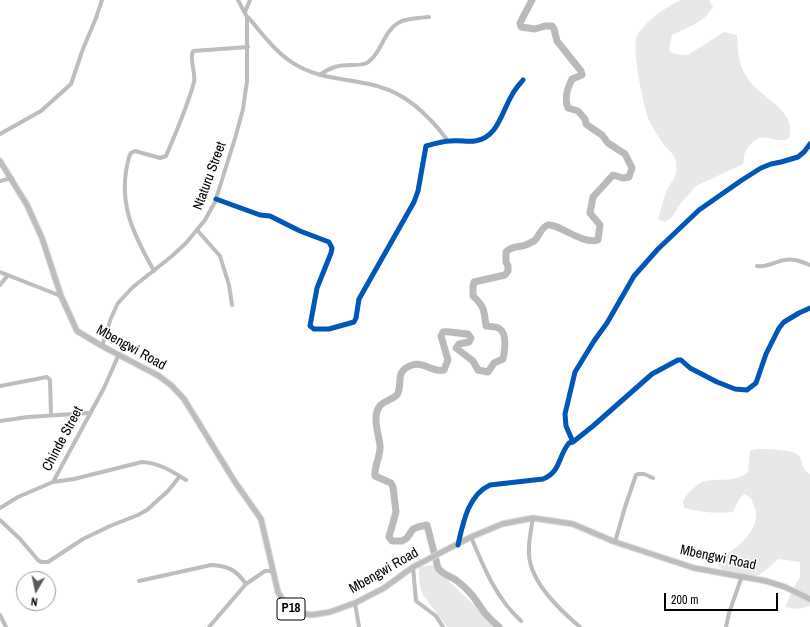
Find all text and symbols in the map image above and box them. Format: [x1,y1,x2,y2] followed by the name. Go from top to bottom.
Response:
[190,140,230,212] street label: Ntaturu Street
[93,322,169,374] street label: Mbengwi Road
[39,404,87,474] street label: Chinde Street
[678,542,758,574] street label: Mbengwi Road
[346,544,422,598] street label: Mbengwi Road
[16,571,56,611] north arrow
[666,585,780,611] scale bar
[671,592,698,608] text: 200 m
[30,594,39,609] text: N
[277,598,305,620] road number: P18

